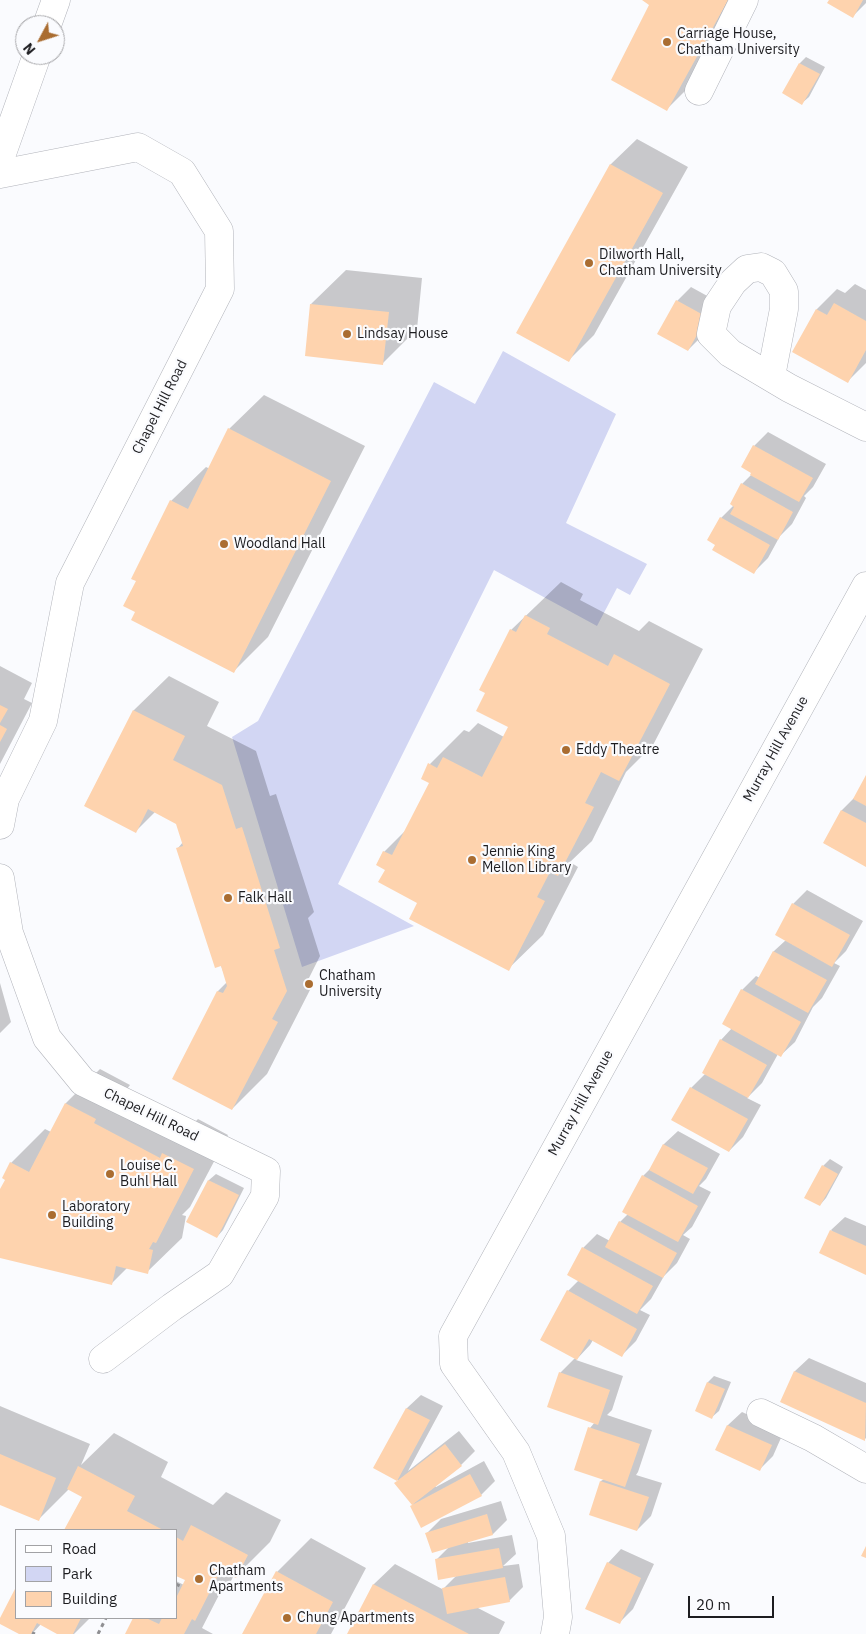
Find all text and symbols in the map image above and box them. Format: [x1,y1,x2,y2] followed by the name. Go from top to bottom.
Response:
[15,15,65,65] north arrow
[677,26,800,58] place label: Carriage House, Chatham University
[661,36,673,48] marker: Carriage House, Chatham University
[19,39,39,59] text: N
[599,247,722,280] place label: Dilworth Hall, Chatham University
[583,257,595,269] marker: Dilworth Hall, Chatham University
[357,326,448,342] place label: Lindsay House
[341,328,353,340] marker: Lindsay House
[129,357,191,457] street label: Chapel Hill Road
[234,536,326,552] place label: Woodland Hall
[218,538,230,550] marker: Woodland Hall
[740,693,812,805] street label: Murray Hill Avenue
[576,742,659,758] place label: Eddy Theatre
[560,744,572,756] marker: Eddy Theatre
[482,844,571,876] place label: Jennie King Mellon Library
[466,854,478,866] marker: Jennie King Mellon Library
[238,890,292,906] place label: Falk Hall
[222,892,234,904] marker: Falk Hall
[319,968,382,1000] place label: Chatham University
[303,978,315,990] marker: Chatham University
[545,1047,617,1159] street label: Murray Hill Avenue
[101,1085,201,1145] street label: Chapel Hill Road
[120,1158,177,1190] place label: Louise C. Buhl Hall
[104,1168,116,1180] marker: Louise C. Buhl Hall
[62,1199,130,1232] place label: Laboratory Building
[46,1209,58,1221] marker: Laboratory Building
[15,1529,178,1619] legend
[62,1539,97,1558] text: Road
[209,1563,283,1595] place label: Chatham Apartments
[62,1564,92,1583] text: Park
[193,1573,205,1585] marker: Chatham Apartments
[691,1586,777,1618] scale bar
[62,1589,117,1608] text: Building
[696,1595,731,1614] text: 20 m
[297,1610,415,1626] place label: Chung Apartments
[281,1612,293,1624] marker: Chung Apartments

